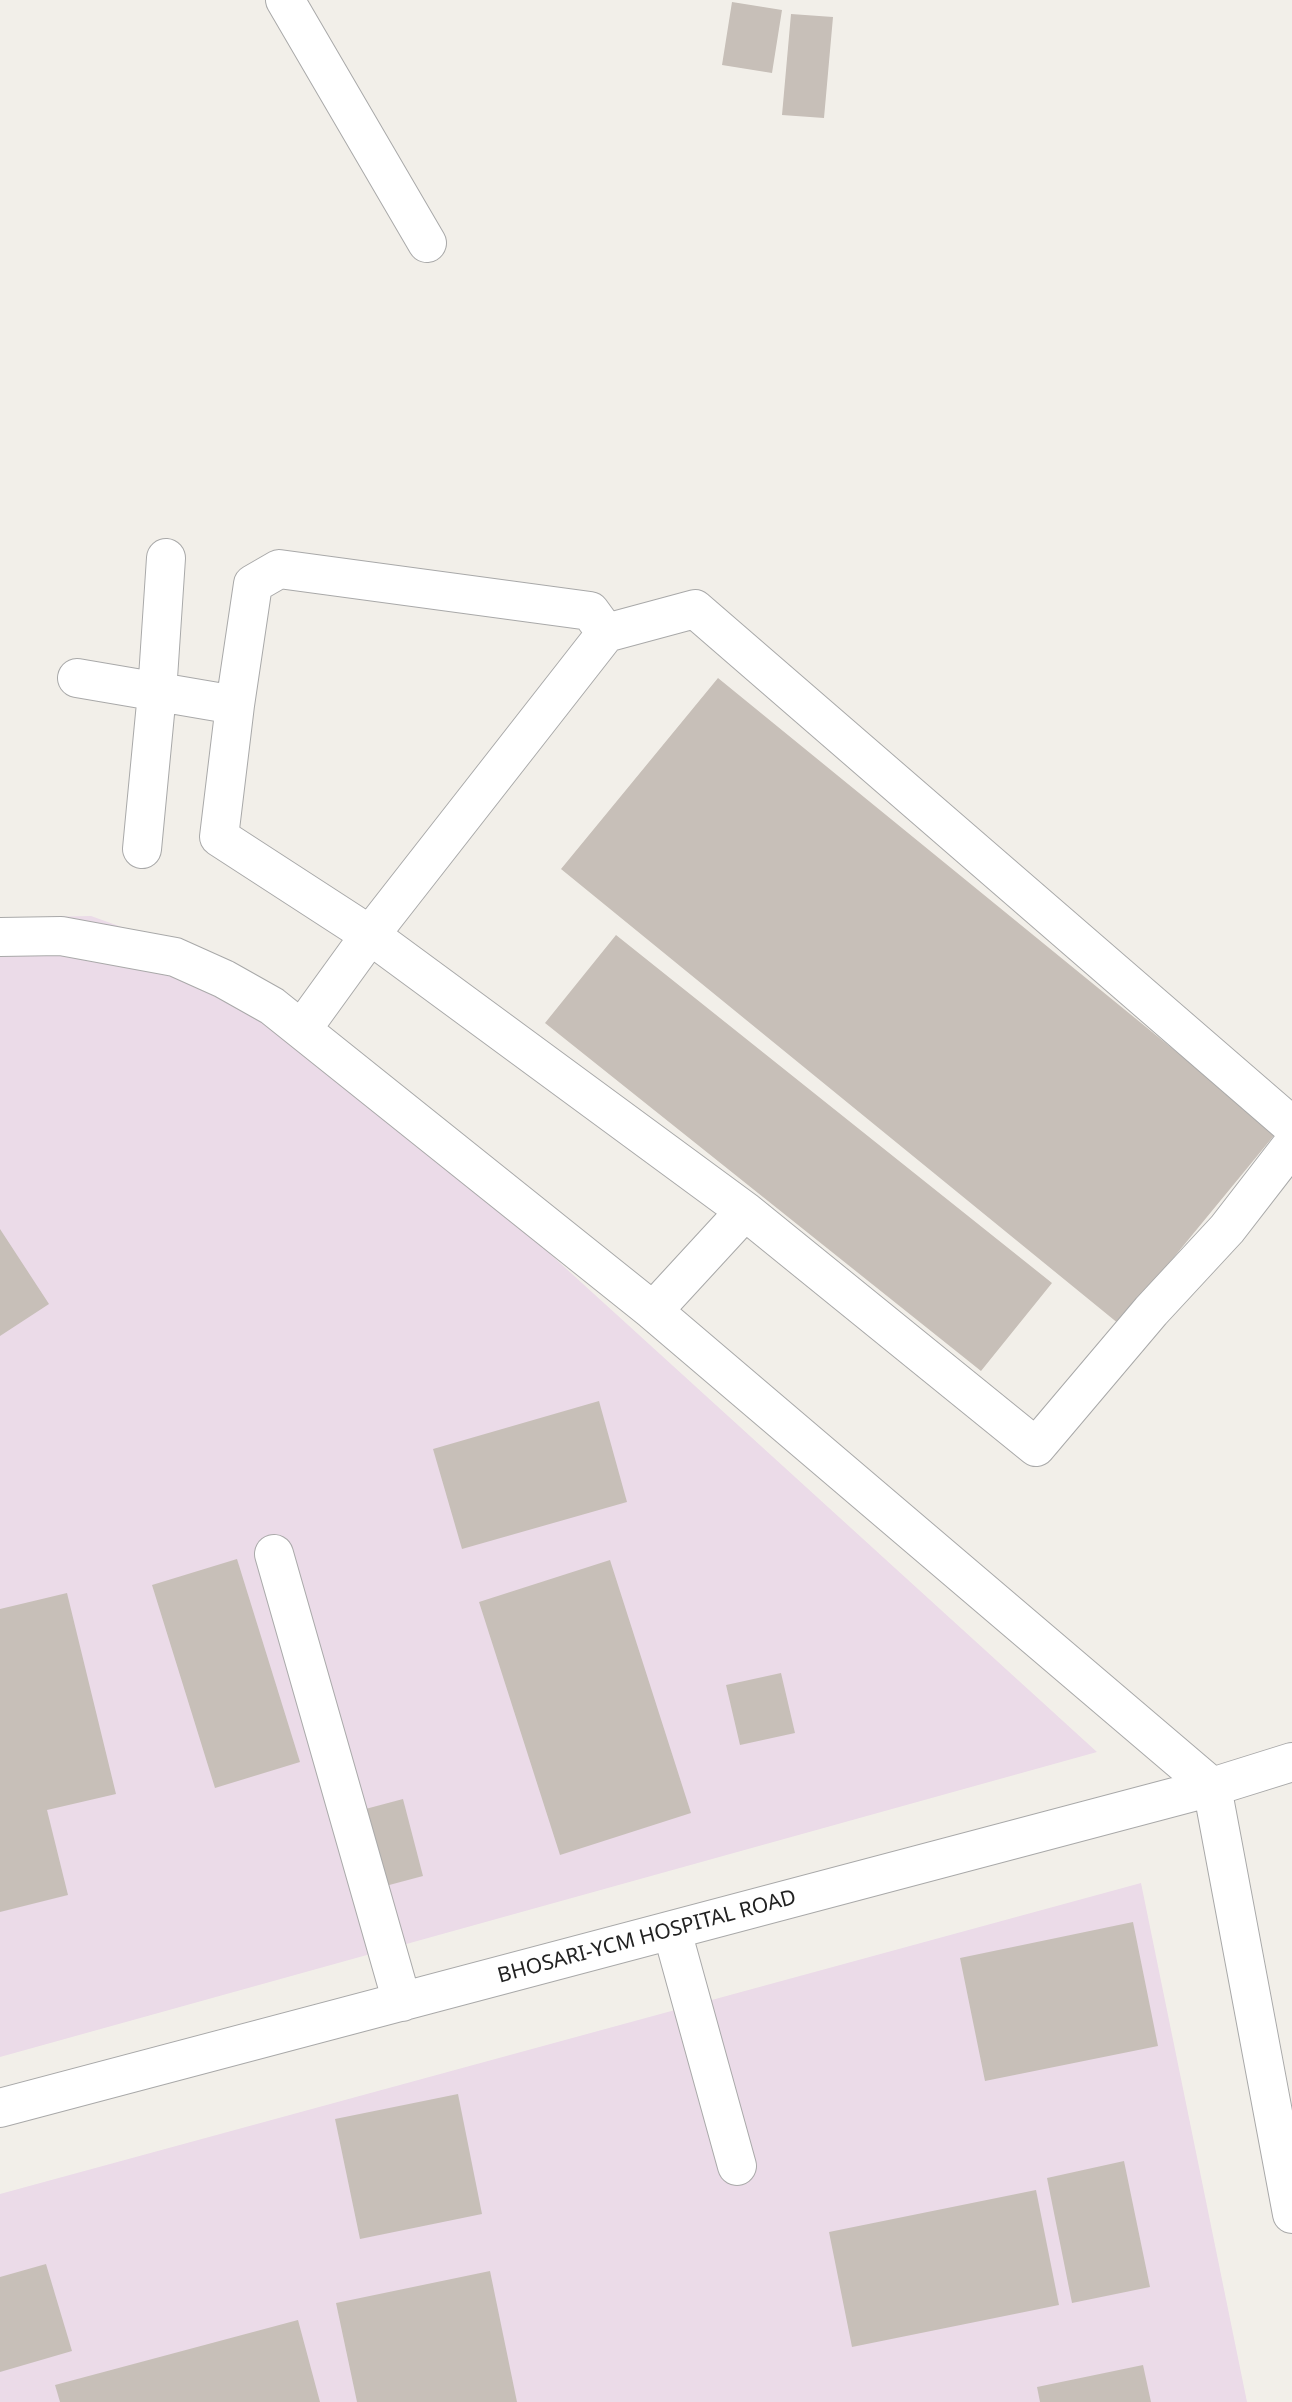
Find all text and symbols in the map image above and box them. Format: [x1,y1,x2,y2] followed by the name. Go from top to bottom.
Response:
[495,1885,799,1989] street label: BHOSARI-YCM HOSPITAL ROAD

